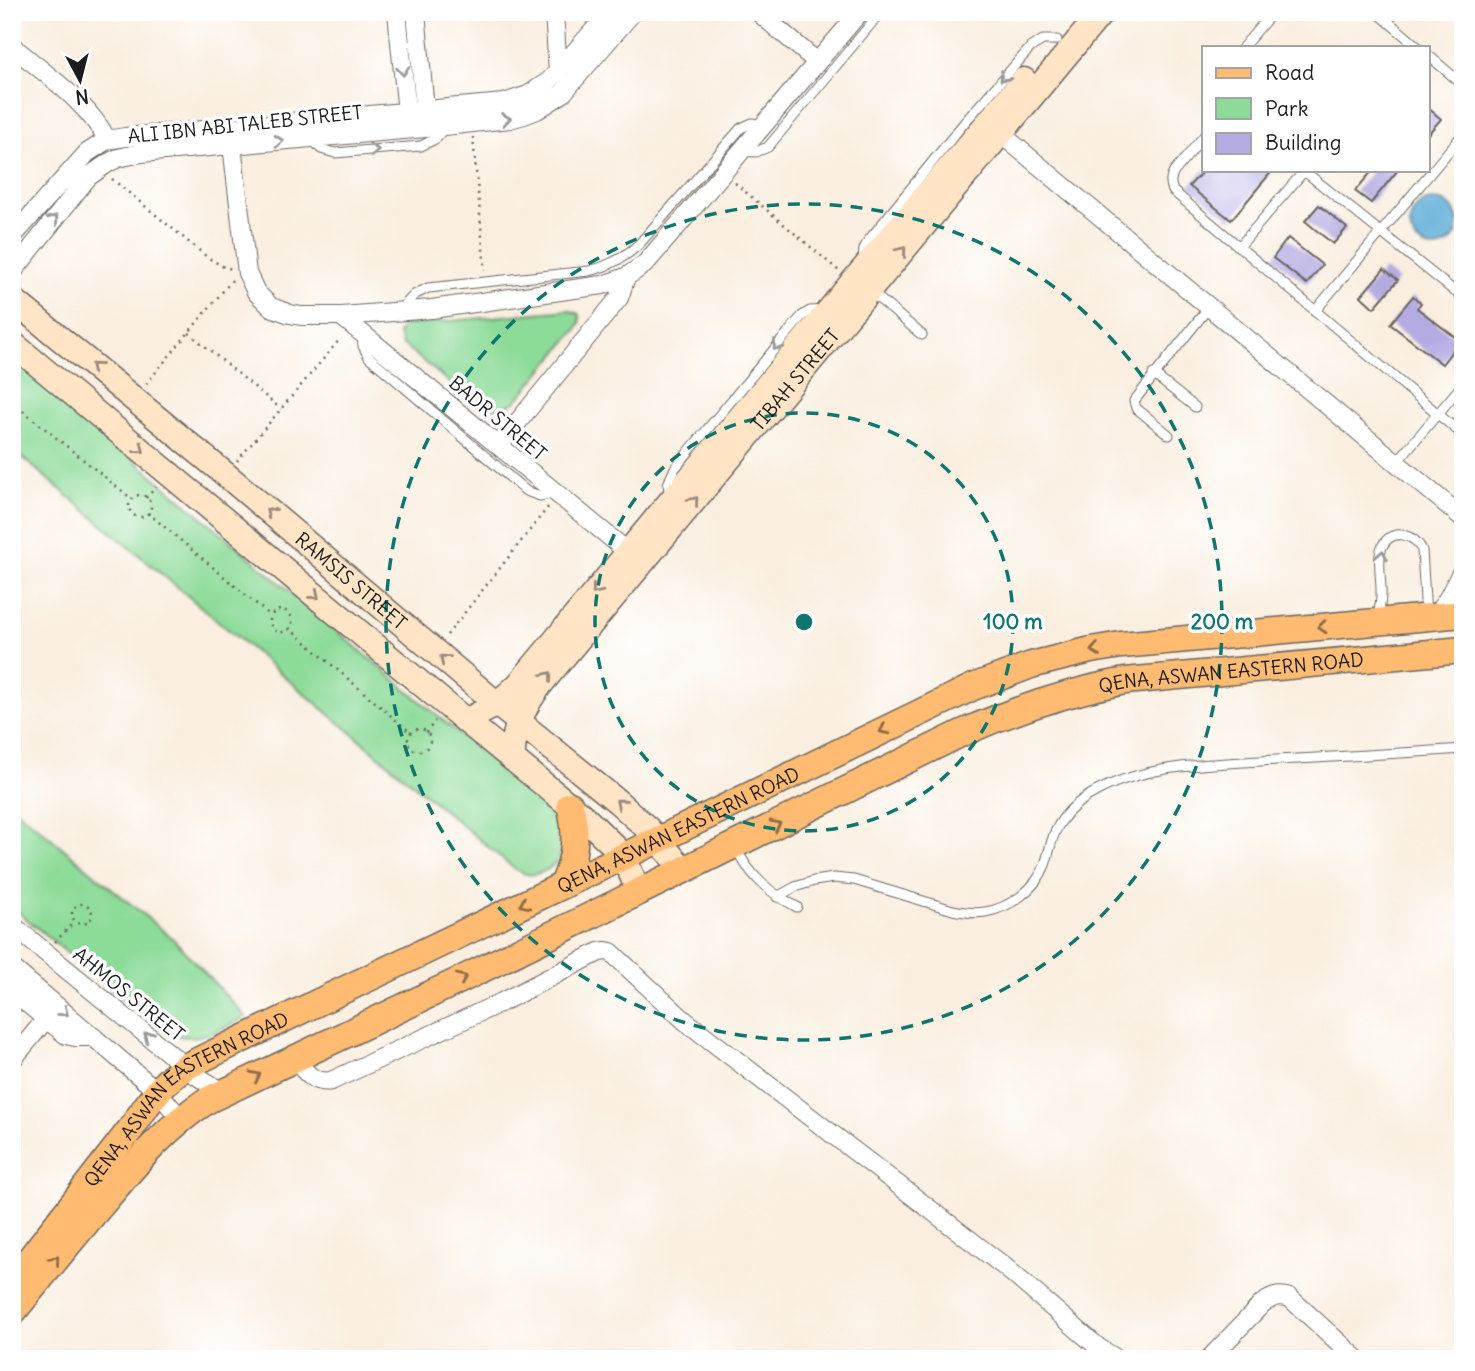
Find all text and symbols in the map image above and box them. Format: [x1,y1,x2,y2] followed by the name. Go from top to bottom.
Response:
[46,46,116,116] north arrow
[1202,46,1430,172] legend
[1265,59,1314,86] text: Road
[395,66,410,77] one-way arrow
[1000,69,1012,82] one-way arrow
[74,84,90,110] text: N
[1265,95,1308,122] text: Park
[127,100,363,148] street label: ALI IBN ABI TALEB STREET
[500,112,512,127] one-way arrow
[1265,129,1341,156] text: Building
[274,134,285,149] one-way arrow
[368,143,379,158] one-way arrow
[46,215,59,227] one-way arrow
[894,247,906,260] one-way arrow
[745,324,844,436] street label: TIBAH STREET
[773,338,785,351] one-way arrow
[91,362,103,375] one-way arrow
[445,370,552,466] street label: BADR STREET
[132,441,145,453] one-way arrow
[685,497,698,509] one-way arrow
[266,508,279,520] one-way arrow
[291,527,412,635] street label: RAMSIS STREET
[1374,549,1389,561] one-way arrow
[592,582,604,595] one-way arrow
[308,586,320,599] one-way arrow
[983,608,1043,635] text: 100 m
[1191,608,1254,635] text: 200 m
[792,610,816,634] centre of rings
[1316,619,1327,634] one-way arrow
[1089,642,1101,657] one-way arrow
[1096,647,1365,698] street label: QENA, ASWAN EASTERN ROAD
[439,655,452,667] one-way arrow
[540,671,552,684] one-way arrow
[879,722,891,736] one-way arrow
[553,761,803,898] street label: QENA, ASWAN EASTERN ROAD
[615,799,627,812] one-way arrow
[769,819,781,833] one-way arrow
[519,895,531,909] one-way arrow
[69,942,189,1046] street label: AHMOS STREET
[455,973,467,987] one-way arrow
[56,1004,69,1016] one-way arrow
[79,1007,292,1191] street label: QENA, ASWAN EASTERN ROAD
[144,1032,156,1045] one-way arrow
[249,1070,262,1084] one-way arrow
[47,1255,59,1268] one-way arrow

